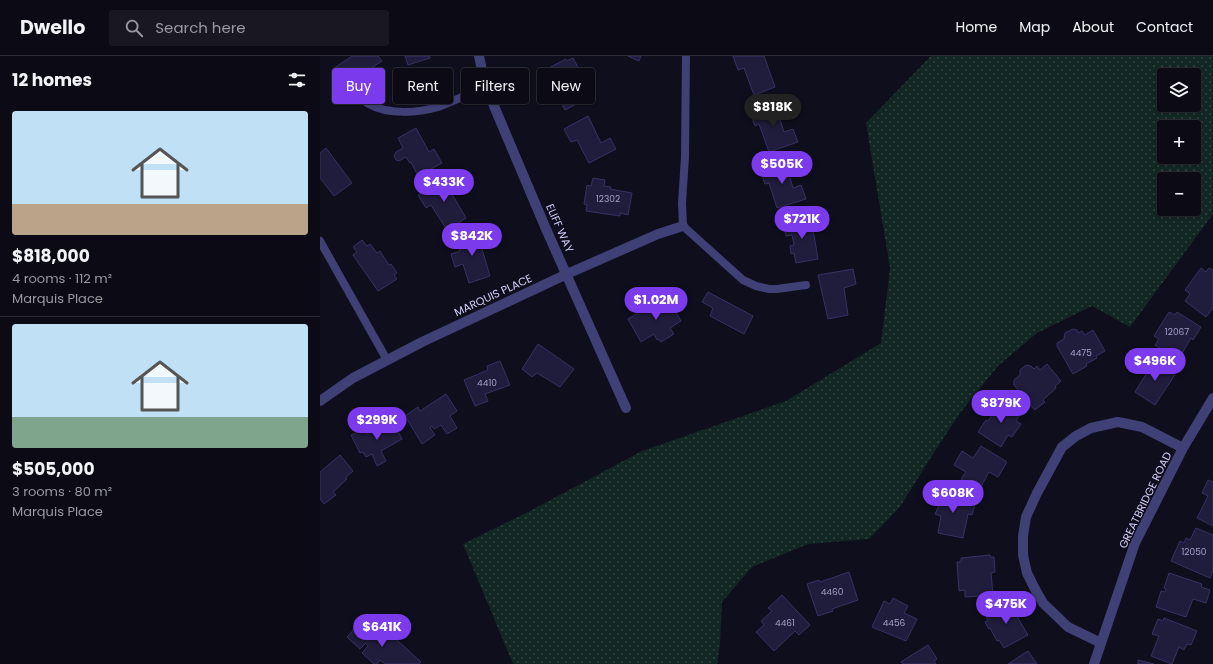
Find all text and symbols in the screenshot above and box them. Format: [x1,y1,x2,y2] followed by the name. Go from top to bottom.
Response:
[109,10,389,46] search box
[20,14,85,41] text: Dwello
[123,17,145,39] icon: search
[155,17,246,38] text: Search here
[955,17,997,37] text: Home
[1019,17,1050,37] text: Map
[1072,17,1114,37] text: About
[1136,17,1193,37] text: Contact
[12,68,92,92] text: 12 homes
[332,68,385,104] chip: Buy
[393,68,453,104] chip: Rent
[461,68,529,104] chip: Filters
[537,68,595,104] chip: New
[1157,68,1201,216] map controls
[1157,68,1201,112] button: layers
[286,69,308,91] icon: filters
[745,94,801,128] pin: $818K
[753,97,793,116] text: $818K
[1157,120,1201,164] button: +
[124,137,196,209] icon: home
[754,151,810,185] pin: $505K
[761,154,804,173] text: $505K
[416,169,472,203] pin: $433K
[423,172,465,191] text: $433K
[1157,172,1201,216] button: −
[596,193,620,205] house number: 12302
[542,201,578,255] street label: ELIFF WAY
[774,206,830,240] pin: $721K
[784,209,820,228] text: $721K
[444,223,500,257] pin: $842K
[451,226,493,245] text: $842K
[12,244,90,268] text: $818,000
[12,269,112,288] text: 4 rooms · 112 m²
[451,270,535,320] street label: MARQUIS PLACE
[623,287,689,321] pin: $1.02M
[12,289,103,308] text: Marquis Place
[634,290,678,309] text: $1.02M
[1165,326,1189,338] house number: 12067
[1070,347,1092,359] house number: 4475
[1127,348,1183,382] pin: $496K
[124,350,196,422] icon: home
[1134,351,1176,370] text: $496K
[477,377,497,389] house number: 4410
[973,390,1029,424] pin: $879K
[981,393,1022,412] text: $879K
[349,407,405,441] pin: $299K
[356,410,398,429] text: $299K
[1115,449,1175,551] street label: GREATBRIDGE ROAD
[12,457,95,481] text: $505,000
[925,480,981,514] pin: $608K
[12,482,112,501] text: 3 rooms · 80 m²
[932,483,974,502] text: $608K
[12,502,103,521] text: Marquis Place
[1181,546,1207,558] house number: 12050
[821,586,844,598] house number: 4460
[978,591,1034,625] pin: $475K
[985,594,1027,613] text: $475K
[354,614,410,648] pin: $641K
[362,617,402,636] text: $641K
[775,617,795,629] house number: 4461
[883,617,906,629] house number: 4456

